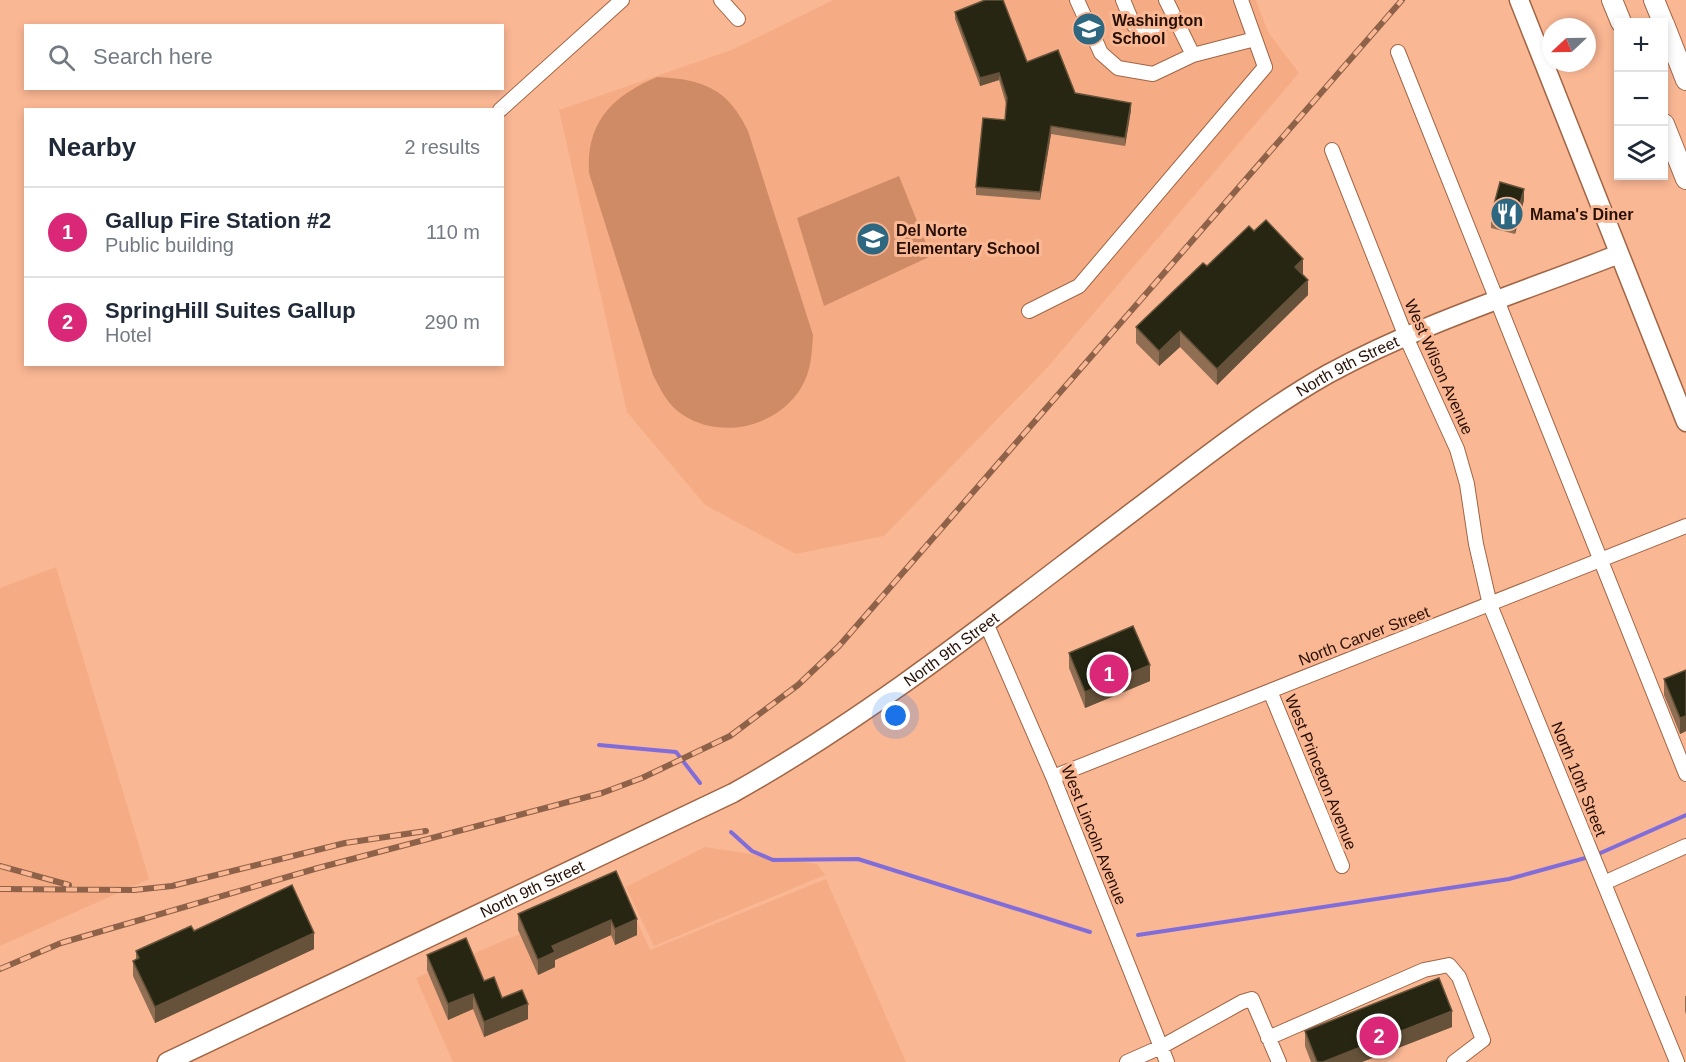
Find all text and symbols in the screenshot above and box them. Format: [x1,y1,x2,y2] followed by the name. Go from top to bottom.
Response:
[1071,11,1107,47] school or university icon: Washington School
[1112,12,1203,47] place label: Washington School
[1542,18,1596,72] north arrow
[1614,18,1668,180] map controls
[1614,18,1668,72] button: +
[24,24,504,90] search box
[45,41,78,74] icon: search
[93,44,213,69] text: Search here
[1614,72,1668,126] button: −
[1614,126,1668,180] button: layers
[48,132,136,162] text: Nearby
[404,136,480,158] text: 2 results
[1489,196,1525,232] restaurant icon: Mama's Diner
[1530,206,1633,223] place label: Mama's Diner
[105,208,331,233] text: Gallup Fire Station #2
[62,221,73,243] text: 1
[426,221,480,243] text: 110 m
[855,221,891,257] school or university icon: Del Norte Elementary School
[896,222,1040,257] place label: Del Norte Elementary School
[105,234,234,256] text: Public building
[1402,297,1477,437] street label: West Wilson Avenue
[105,298,356,323] text: SpringHill Suites Gallup
[62,311,73,333] text: 2
[424,311,480,333] text: 290 m
[105,324,152,346] text: Hotel
[1293,332,1402,399] street label: North 9th Street
[1296,603,1432,669] street label: North Carver Street
[900,608,1002,689] street label: North 9th Street
[1090,652,1128,696] pin: 1
[1282,692,1360,852] street label: West Princeton Avenue
[881,701,910,730] your location
[1548,719,1610,839] street label: North 10th Street
[1058,763,1130,907] street label: West Lincoln Avenue
[477,856,587,921] street label: North 9th Street
[1360,1014,1398,1058] pin: 2

